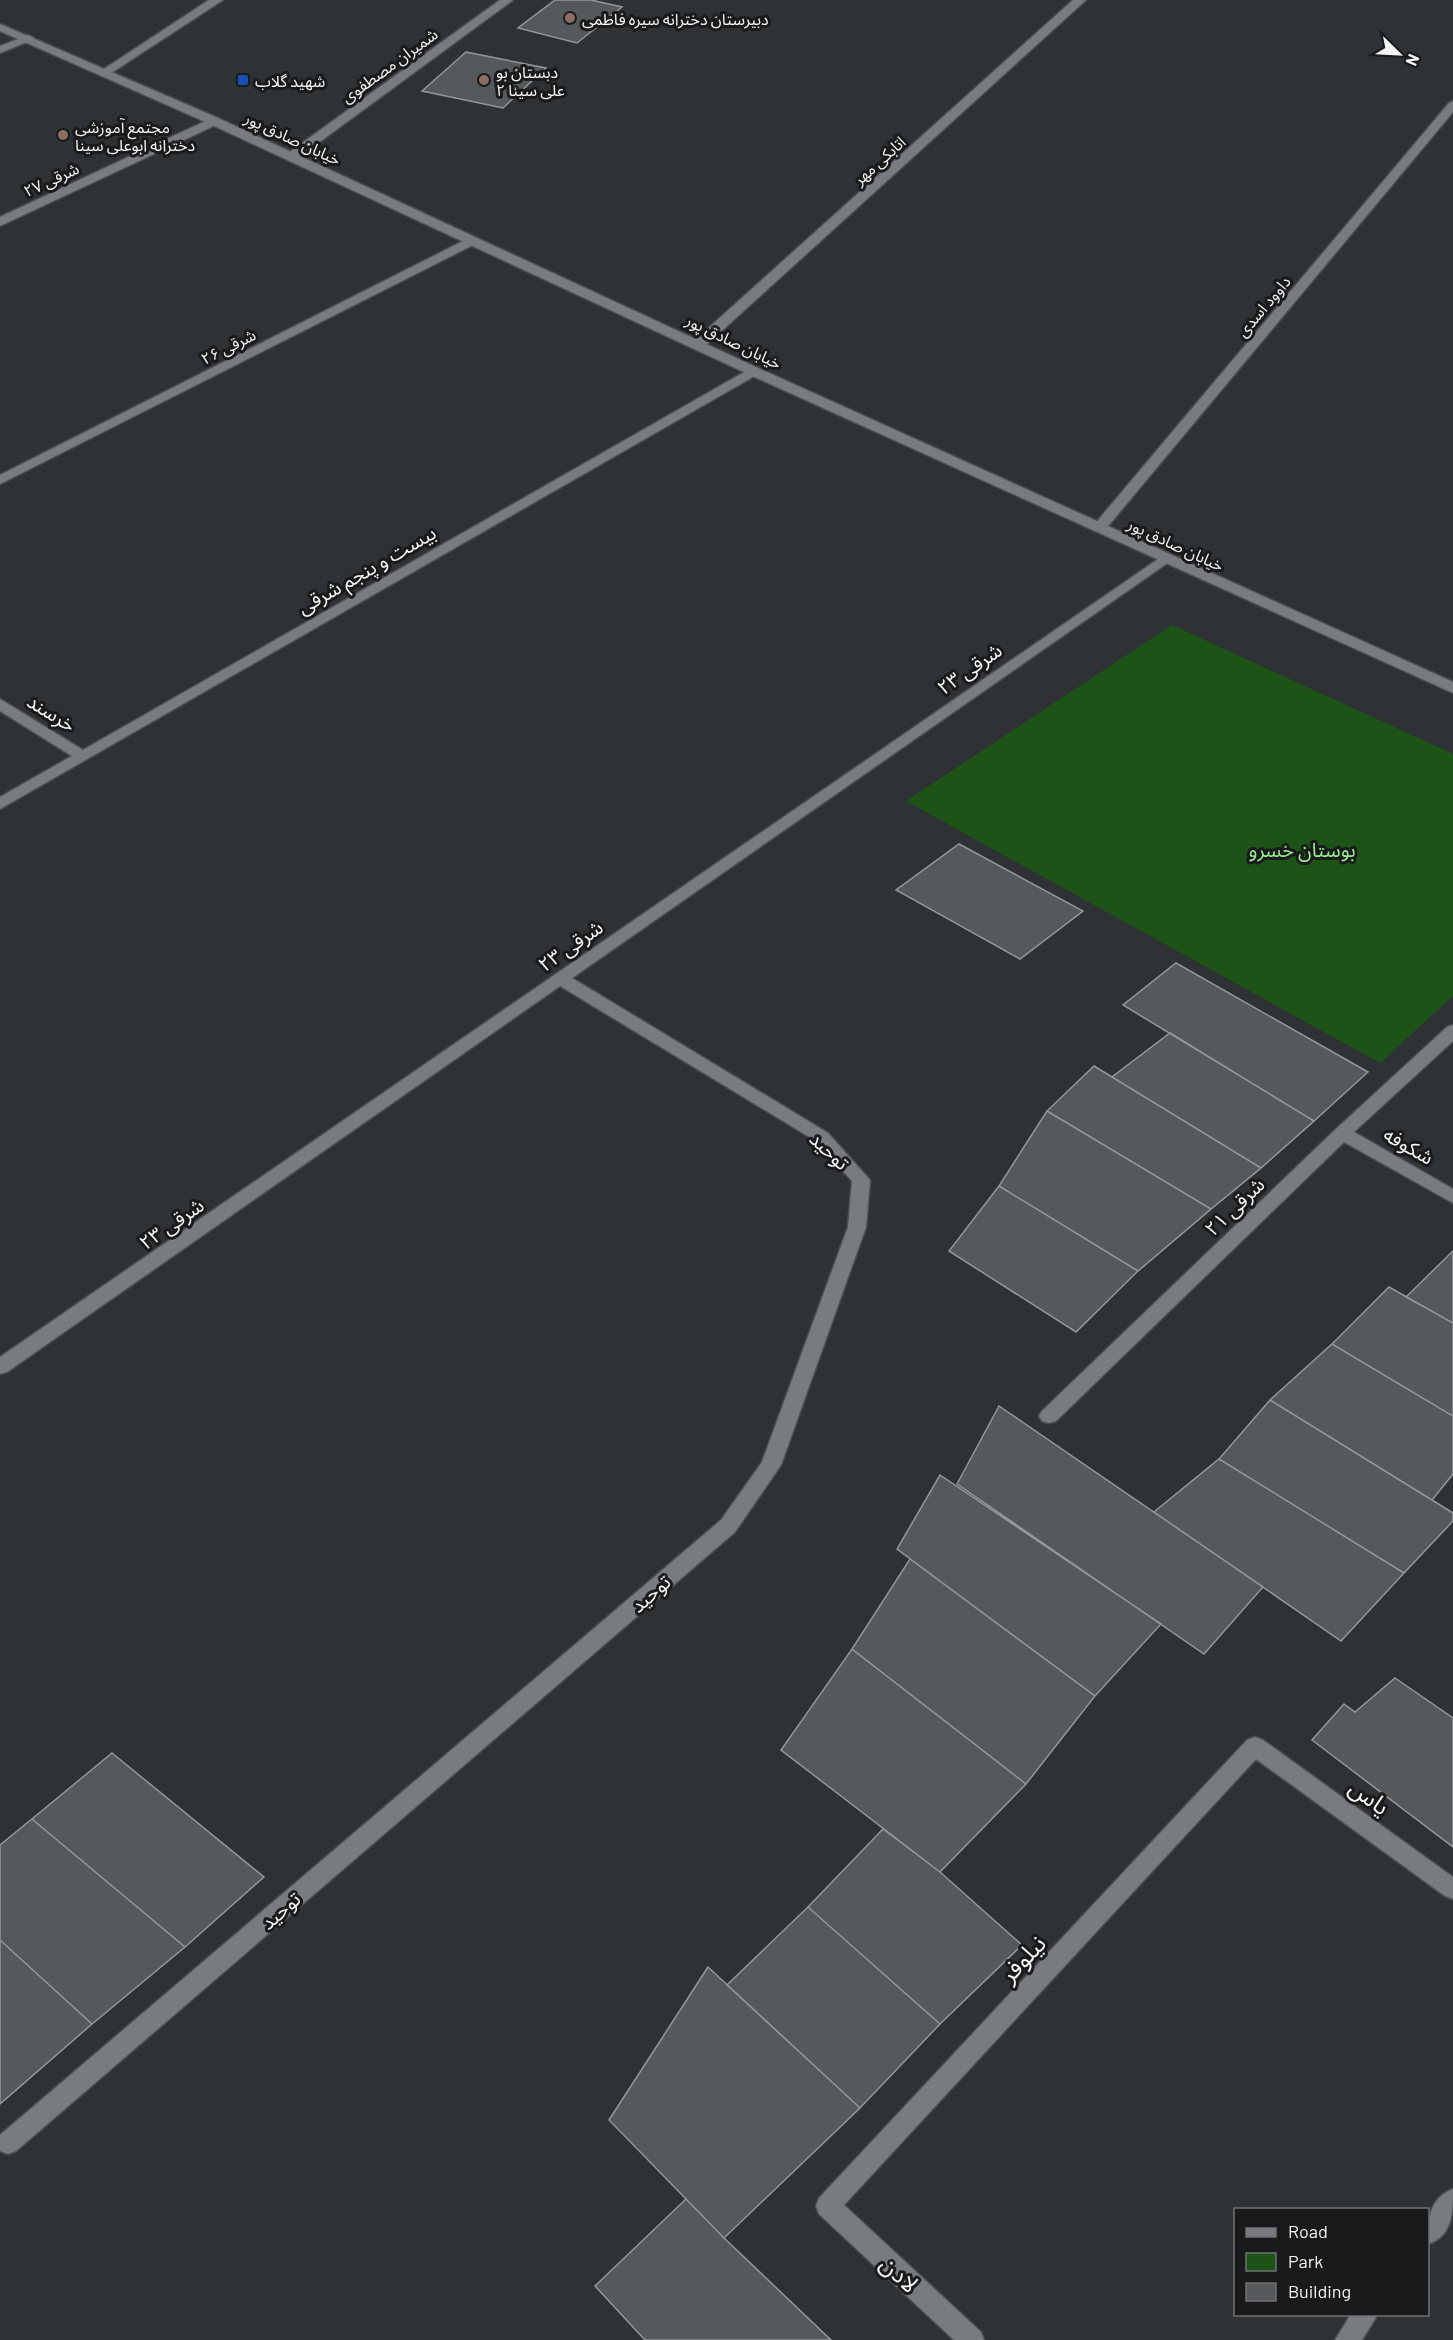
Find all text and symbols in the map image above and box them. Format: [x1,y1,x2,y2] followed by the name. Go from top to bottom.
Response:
[582,9,769,29] place label: دبیرستان دخترانه سیره فاطمی
[563,11,577,25] marker: دبیرستان دخترانه سیره فاطمی
[337,24,441,107] street label: شمیران مصطفوی
[1369,24,1429,84] north arrow
[1402,52,1424,69] text: N
[496,62,565,100] place label: دبستان بو علی سینا ۲
[255,71,325,91] place label: شهید گلاب
[236,73,250,87] marker: شهید گلاب
[477,73,491,87] marker: دبستان بو علی سینا ۲
[240,107,344,170] street label: خیابان صادق پور
[75,117,195,155] place label: مجتمع آموزشی دخترانه ابوعلی سینا
[56,128,70,142] marker: مجتمع آموزشی دخترانه ابوعلی سینا
[848,132,910,190] street label: اتابکی مهر
[20,158,82,201] street label: ۲۷ شرقی
[1232,272,1295,341] street label: داوود اسدی
[681,309,785,374] street label: خیابان صادق پور
[197,324,259,369] street label: ۲۶ شرقی
[1123,513,1227,576] street label: خیابان صادق پور
[292,520,442,622] street label: بیست و پنجم شرقی
[932,637,1007,700] street label: ۲۳ شرقی
[23,688,81,737] street label: خرسند
[1248,837,1356,862] park label: بوستان خسرو
[533,914,608,977] street label: ۲۳ شرقی
[1379,1121,1438,1170] street label: شکوفه
[805,1126,855,1175] street label: توحید
[1199,1172,1269,1241] street label: ۲۱ شرقی
[134,1192,209,1255] street label: ۲۳ شرقی
[625,1569,676,1618] street label: توحید
[1344,1772,1396,1821] street label: یاس
[255,1886,306,1935] street label: توحید
[992,1928,1052,1989] street label: نیلوفر
[1234,2208,1429,2316] legend
[1288,2220,1328,2242] text: Road
[874,2248,925,2299] street label: لادن
[1288,2250,1323,2272] text: Park
[1288,2280,1351,2302] text: Building

